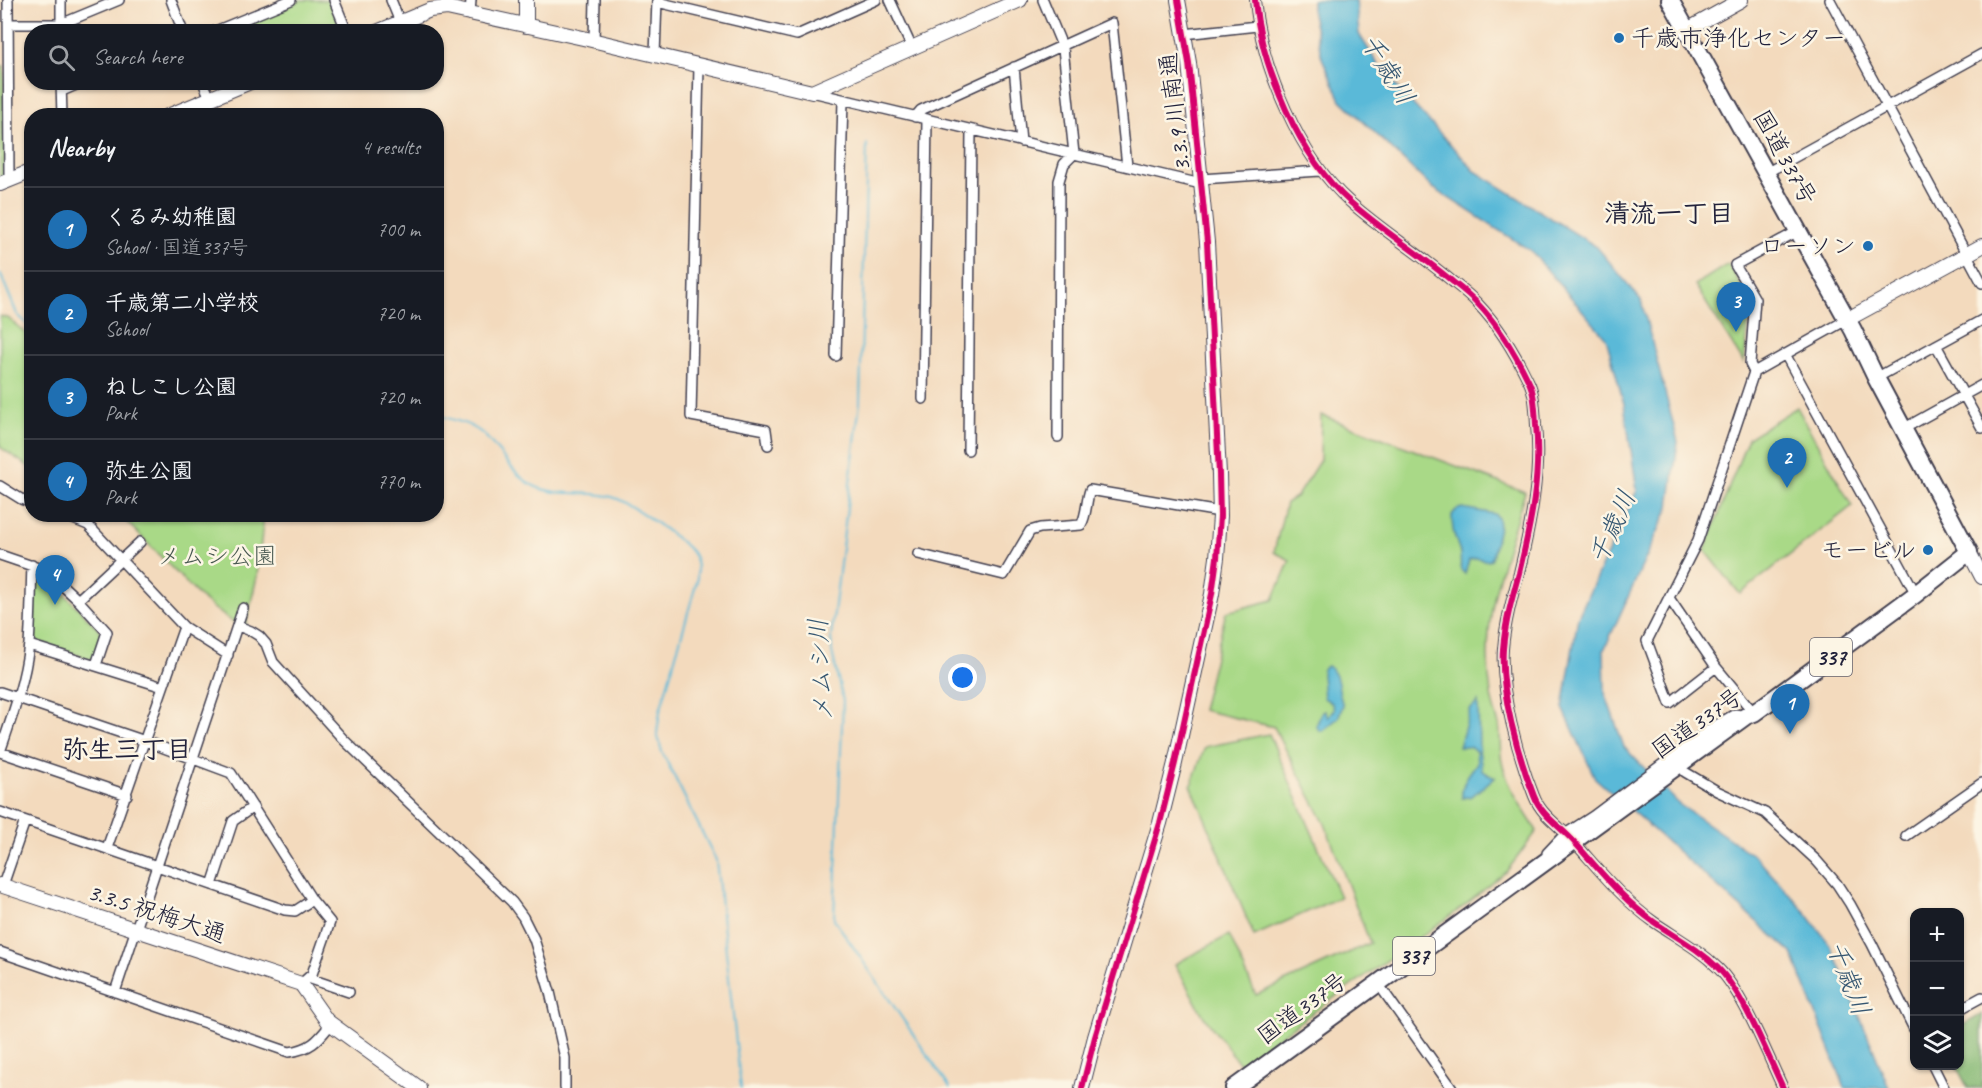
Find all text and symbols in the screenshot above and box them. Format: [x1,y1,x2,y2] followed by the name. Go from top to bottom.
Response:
[1631,23,1846,53] place label: 千歳市浄化センター
[24,24,444,90] search box
[1353,27,1422,111] water label: 千歳川
[1612,31,1626,45] marker: 千歳市浄化センター
[45,41,78,74] icon: search
[93,43,183,71] text: Search here
[1153,51,1197,173] street label: 3.3.9 川南通
[1747,104,1823,210] street label: 国道337号
[48,131,113,164] text: Nearby
[361,135,420,160] text: 4 results
[1604,197,1734,230] district label: 清流一丁目
[105,203,237,231] text: くるみ幼稚園
[63,217,72,242] text: 1
[377,217,420,242] text: 700 m
[1760,231,1856,261] place label: ローソン
[105,235,248,260] text: School · 国道337号
[1861,239,1875,253] marker: ローソン
[1716,282,1756,332] pin: 3
[105,289,259,317] text: 千歳第二小学校
[63,301,72,326] text: 2
[377,301,420,326] text: 720 m
[105,317,148,342] text: School
[105,373,237,401] text: ねしこし公園
[63,385,72,410] text: 3
[377,385,420,410] text: 720 m
[105,401,137,426] text: Park
[1768,438,1806,488] pin: 2
[105,457,193,485] text: 弥生公園
[63,469,72,494] text: 4
[377,469,420,494] text: 770 m
[105,485,137,510] text: Park
[1582,485,1643,570] water label: 千歳川
[1820,535,1916,565] place label: モービル
[157,541,277,571] park label: メムシ公園
[1921,543,1935,557] marker: モービル
[36,556,74,605] pin: 4
[801,617,840,723] water label: メムシ川
[1810,638,1852,676] road number: 337
[948,663,977,692] your location
[1646,681,1748,765] street label: 国道337号
[1770,684,1810,734] pin: 1
[62,733,192,766] district label: 弥生三丁目
[84,877,230,949] street label: 3.3.5 祝梅大通
[1910,908,1964,1070] map controls
[1910,908,1964,962] button: +
[1819,936,1878,1021] water label: 千歳川
[1393,937,1435,975] road number: 337
[1910,962,1964,1016] button: −
[1251,965,1353,1051] street label: 国道337号
[1910,1016,1964,1070] button: layers

